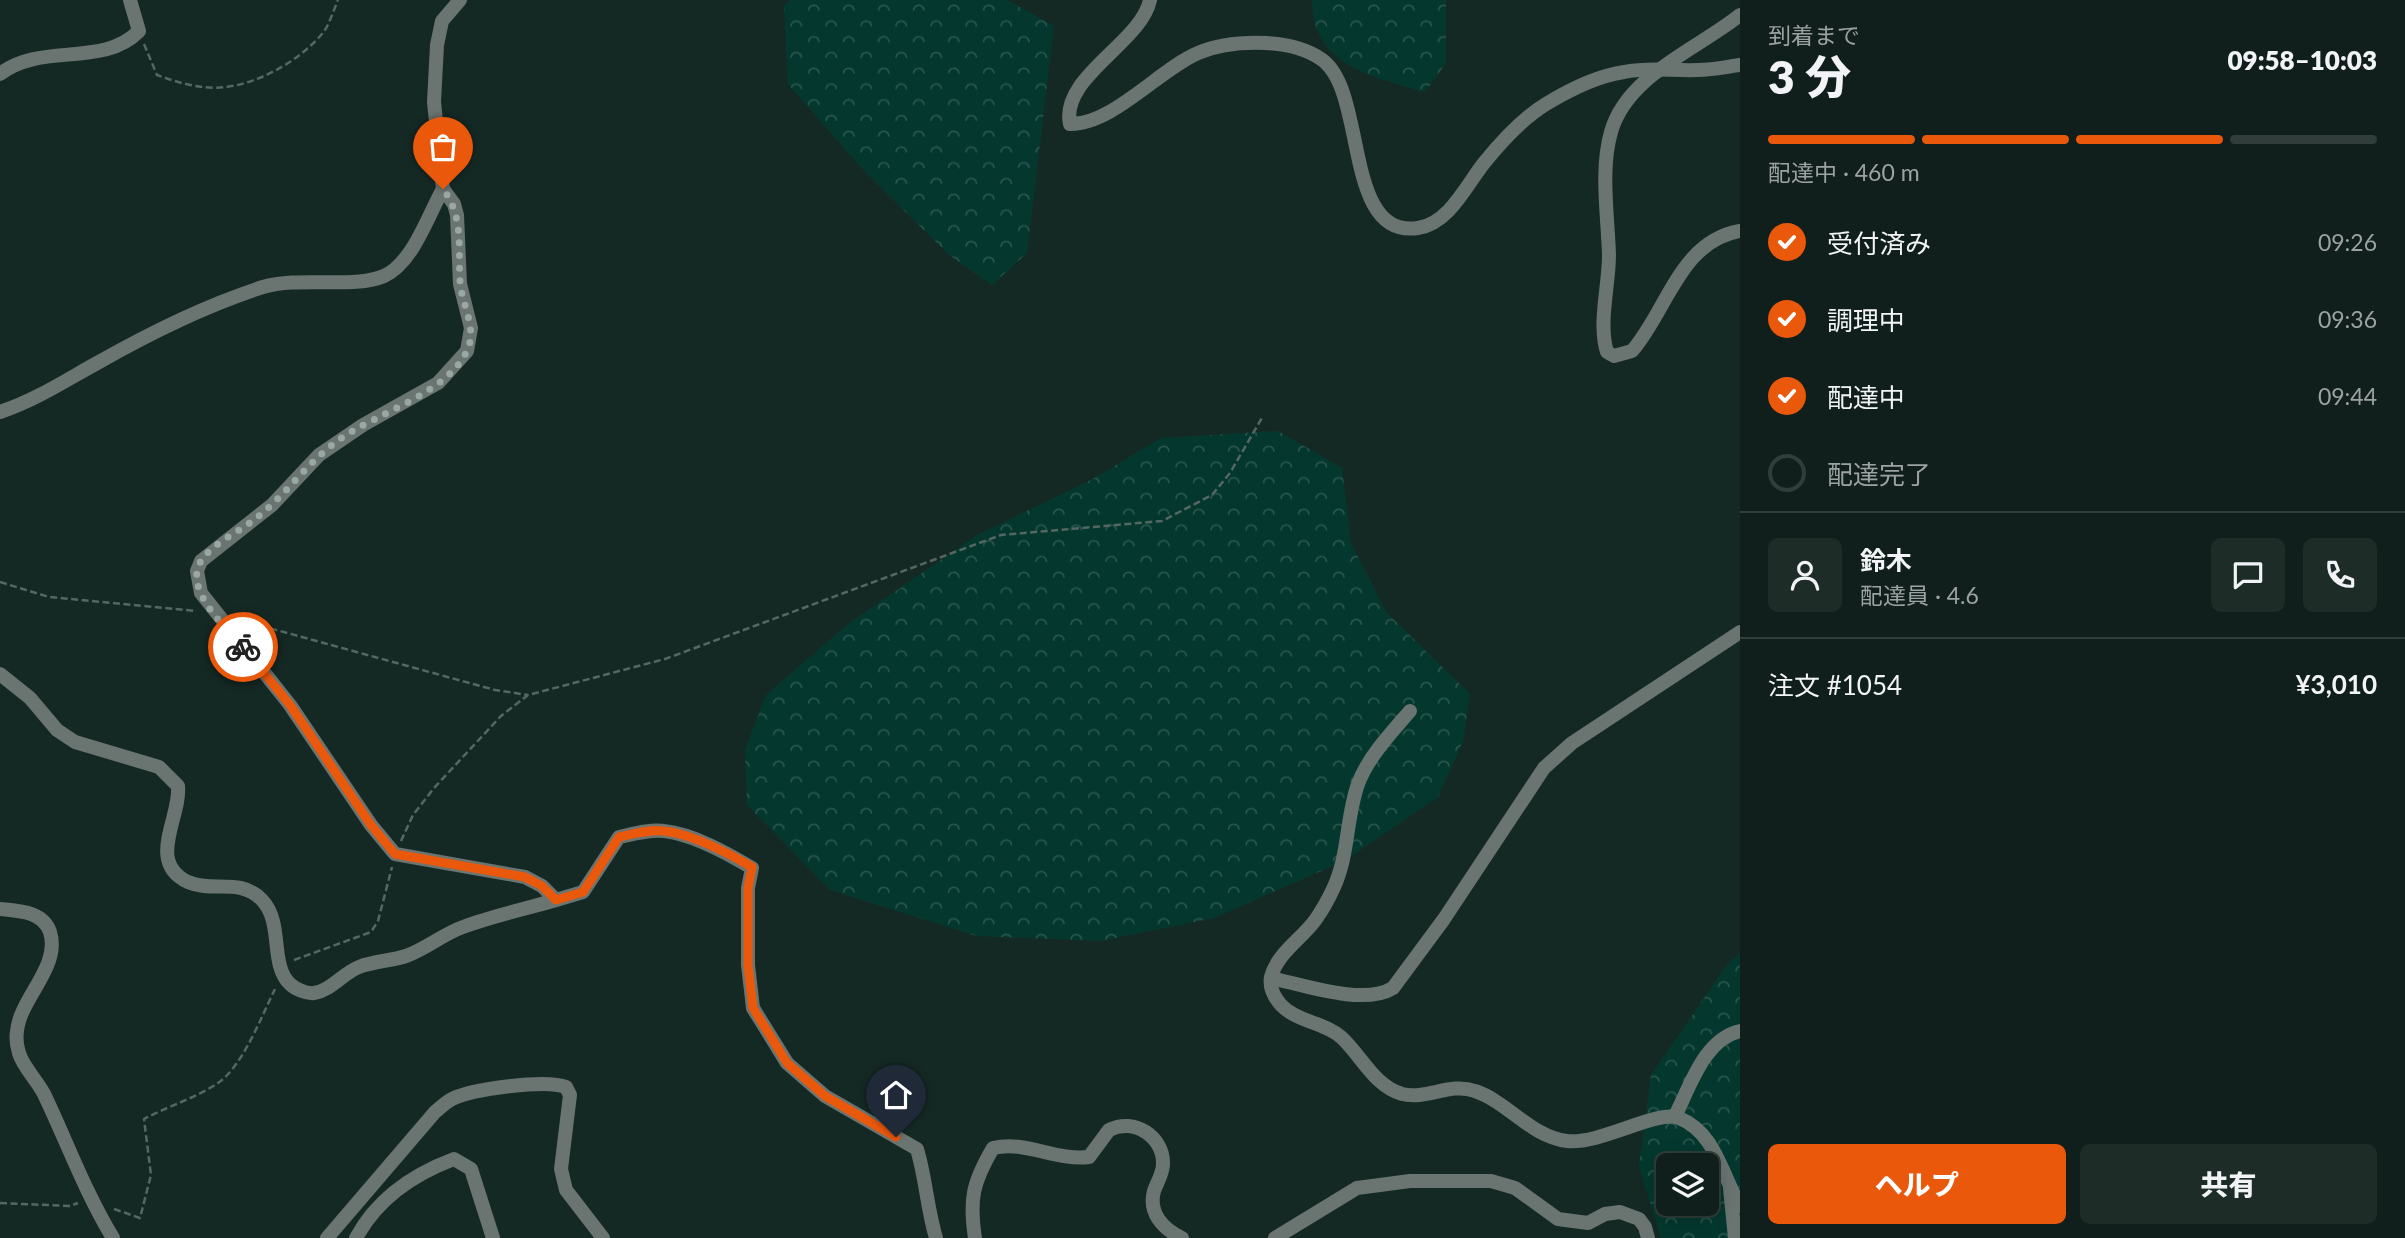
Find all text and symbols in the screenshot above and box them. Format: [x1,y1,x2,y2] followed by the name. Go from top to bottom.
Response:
[1768,21,1860,49] text: 到着まで
[2227,44,2377,76] text: 09:58–10:03
[1768,49,1851,104] text: 3 分
[413,117,473,189] pin
[424,128,462,166] icon: bag
[1768,158,1920,186] text: 配達中 · 460 m
[1768,223,1806,261] icon: check
[1827,227,1931,259] text: 受付済み
[2318,228,2377,256] text: 09:26
[1768,300,1806,338] icon: check
[1827,304,1905,336] text: 調理中
[2318,305,2377,333] text: 09:36
[1768,377,1806,415] icon: check
[1827,381,1905,413] text: 配達中
[2318,382,2377,410] text: 09:44
[1827,458,1931,490] text: 配達完了
[1768,538,1842,612] button: person
[2211,538,2285,612] button: chat
[2303,538,2377,612] button: phone
[1860,544,1912,576] text: 鈴木
[1860,581,1979,609] text: 配達員 · 4.6
[208,612,278,682] courier
[224,628,262,666] icon: bike
[2296,668,2377,700] text: ¥3,010
[1768,669,1902,701] text: 注文 #1054
[866,1065,926,1137] pin
[877,1076,915,1114] icon: home
[1768,1144,2066,1224] button: ヘルプ
[2080,1144,2377,1224] button: 共有
[1656,1153,1719,1216] map controls
[1656,1153,1719,1216] button: layers

